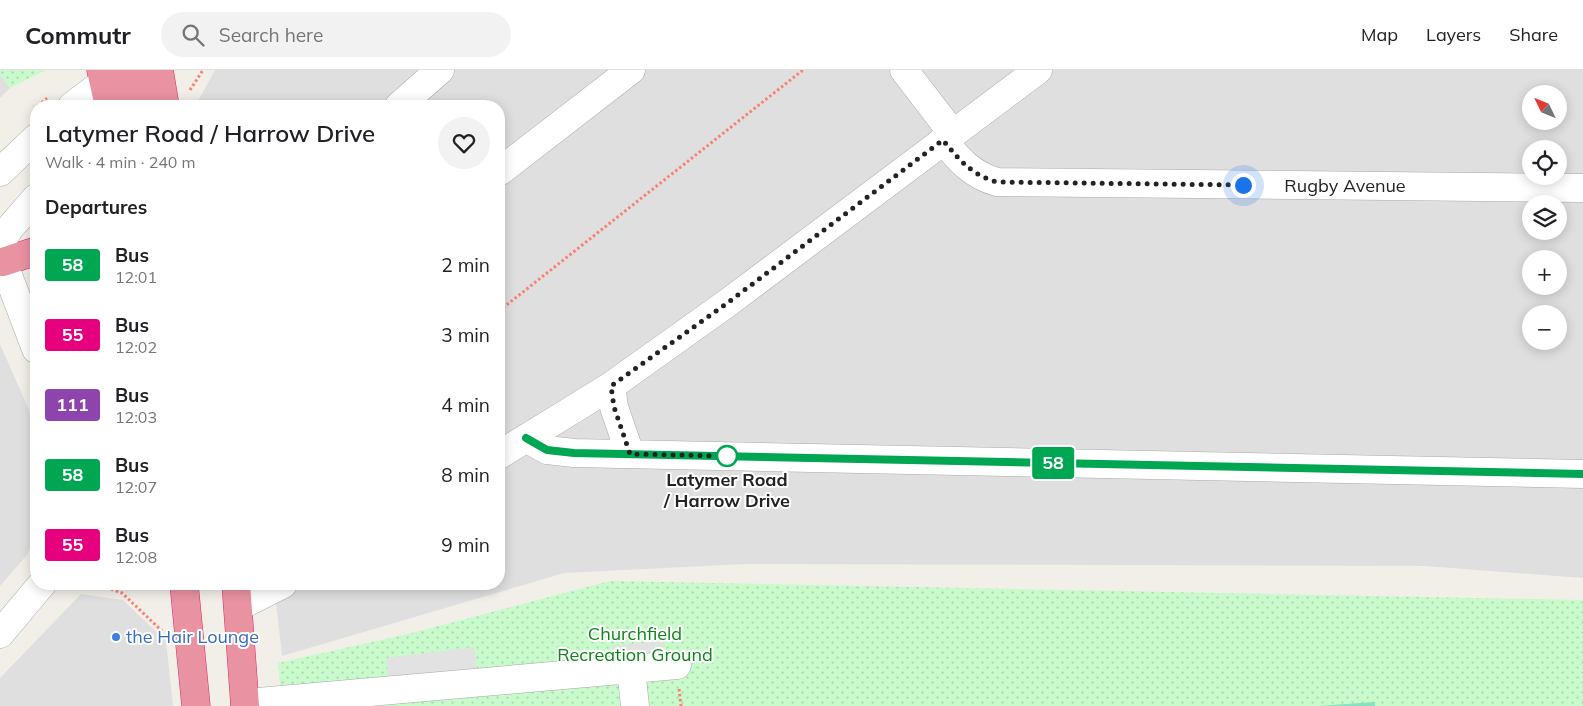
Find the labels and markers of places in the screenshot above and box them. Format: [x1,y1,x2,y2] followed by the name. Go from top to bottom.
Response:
[716,445,738,467] marker: Latymer Road / Harrow Drive
[663,468,790,512] place label: Latymer Road / Harrow Drive
[126,625,259,648] place label: the Hair Lounge
[110,631,122,643] marker: the Hair Lounge

